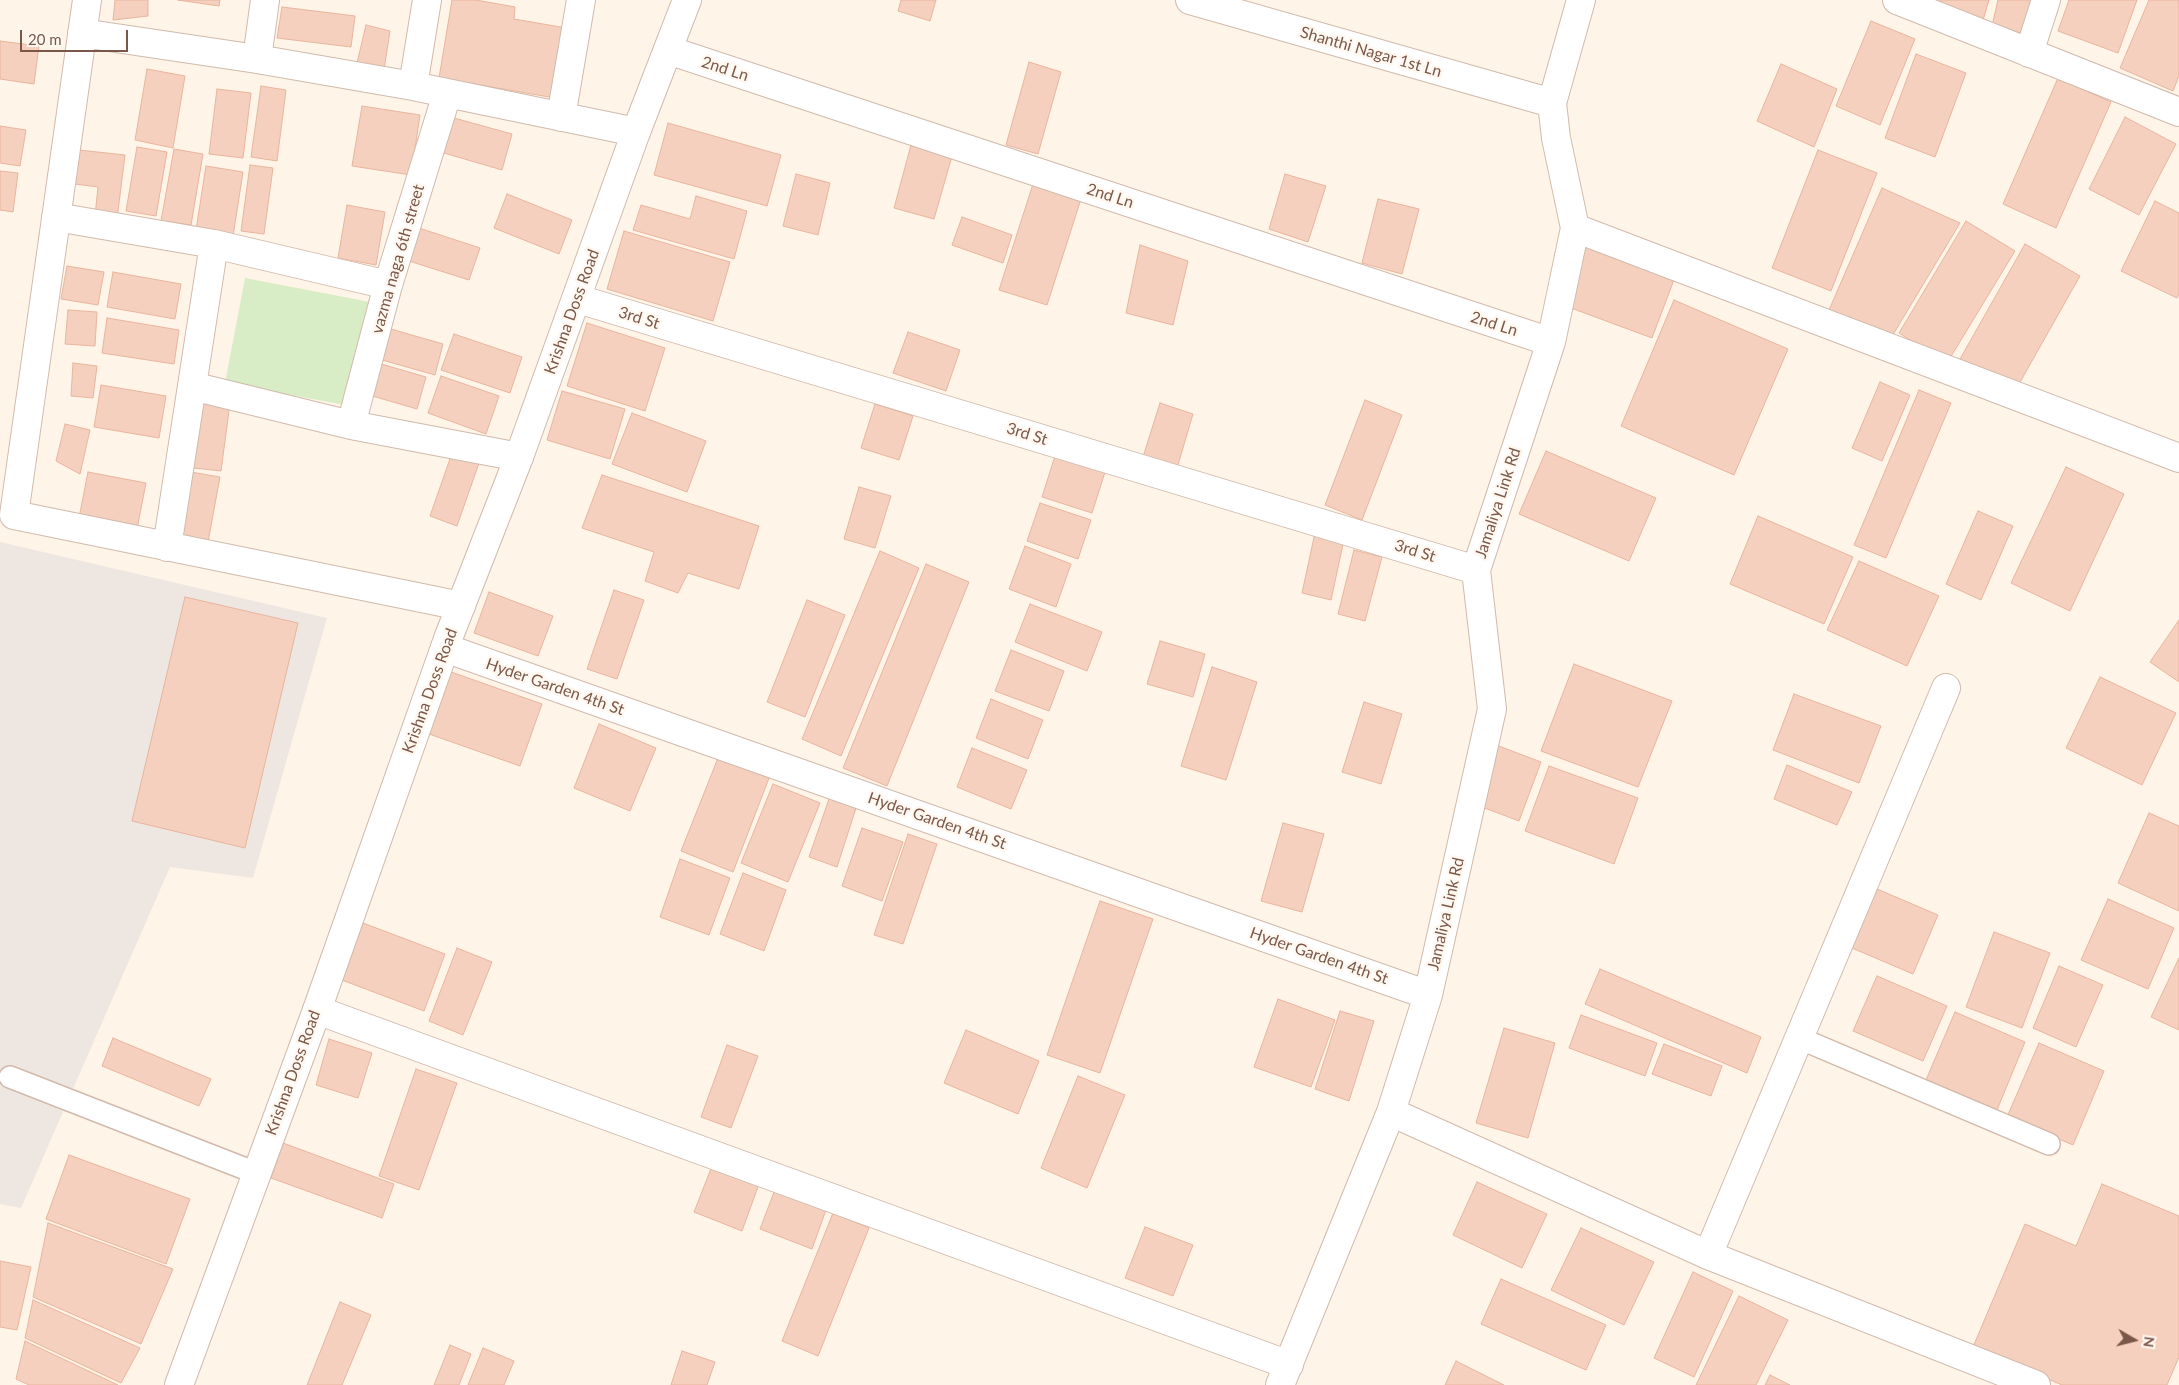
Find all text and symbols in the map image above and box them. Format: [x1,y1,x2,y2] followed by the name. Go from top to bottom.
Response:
[22,20,130,52] scale bar
[1298,23,1444,81] street label: Shanthi Nagar 1st Ln
[28,30,62,48] text: 20 m
[699,52,751,86] street label: 2nd Ln
[1084,179,1136,213] street label: 2nd Ln
[367,182,429,336] street label: vazma naga 6th street
[540,247,604,377] street label: Krishna Doss Road
[616,303,662,333] street label: 3rd St
[1468,307,1520,341] street label: 2nd Ln
[1004,419,1050,449] street label: 3rd St
[1471,445,1525,561] street label: Jamaliya Link Rd
[1392,536,1438,566] street label: 3rd St
[398,626,462,756] street label: Krishna Doss Road
[483,654,627,720] street label: Hyder Garden 4th St
[865,788,1009,854] street label: Hyder Garden 4th St
[1424,856,1468,972] street label: Jamaliya Link Rd
[1247,923,1391,989] street label: Hyder Garden 4th St
[261,1008,325,1138] street label: Krishna Doss Road
[2109,1315,2159,1365] north arrow
[2140,1336,2159,1349] text: N

